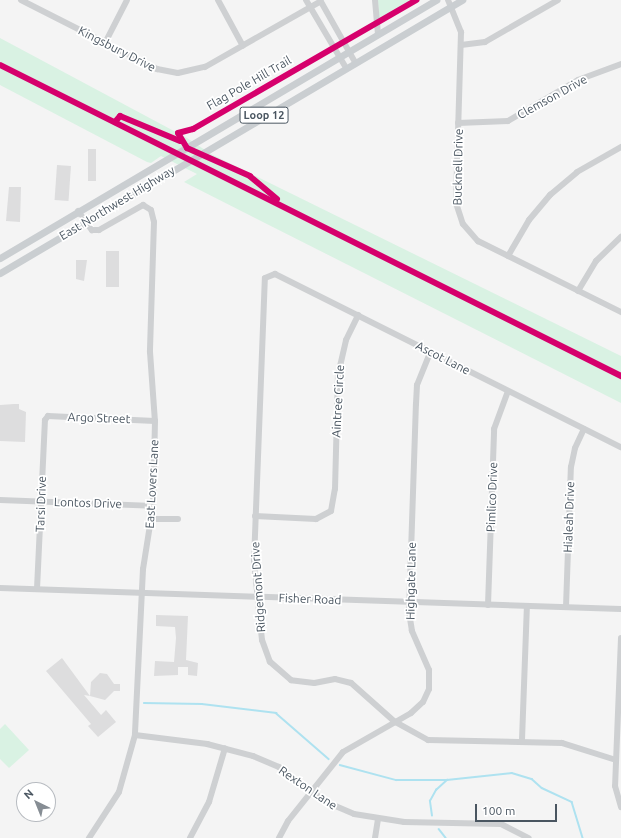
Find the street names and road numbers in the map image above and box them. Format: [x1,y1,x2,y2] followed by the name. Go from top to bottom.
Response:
[76,23,158,75] street label: Kingsbury Drive
[204,53,294,113] street label: Flag Pole Hill Trail
[515,72,589,122] street label: Clemson Drive
[239,106,289,124] road number: Loop 12
[450,128,466,206] street label: Bucknell Drive
[57,163,177,243] street label: East Northwest Highway
[413,338,473,378] street label: Ascot Lane
[329,364,347,438] street label: Aintree Circle
[68,410,130,426] street label: Argo Street
[142,439,162,529] street label: East Lovers Lane
[484,462,500,532] street label: Pimlico Drive
[33,476,49,532] street label: Tarsi Drive
[561,481,577,553] street label: Hialeah Drive
[54,495,122,511] street label: Lontos Drive
[248,541,268,633] street label: Ridgemont Drive
[403,542,419,620] street label: Highgate Lane
[278,591,342,607] street label: Fisher Road
[276,763,340,813] street label: Rexton Lane

